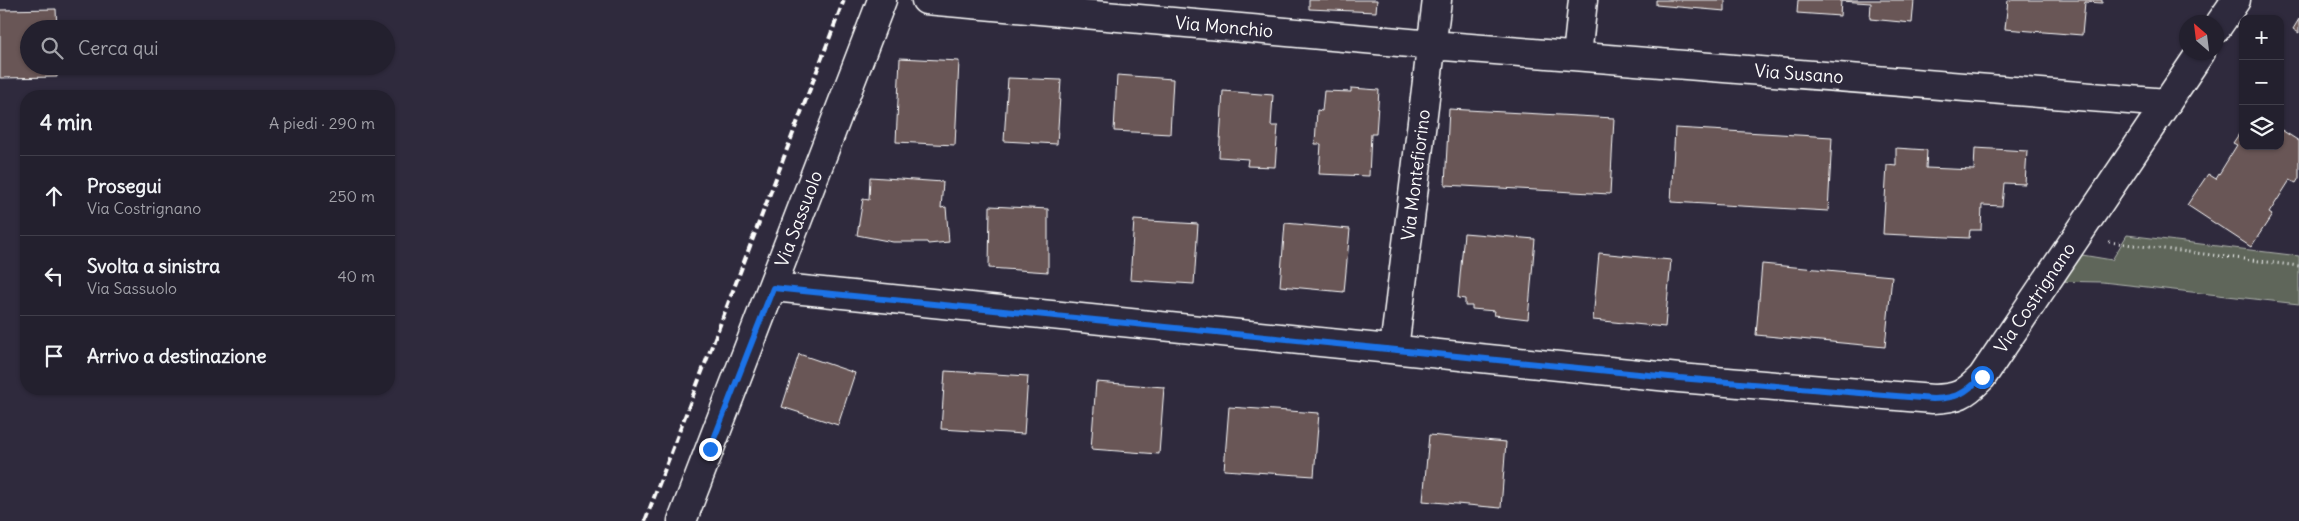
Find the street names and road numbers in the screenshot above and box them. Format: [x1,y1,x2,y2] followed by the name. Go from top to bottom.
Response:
[1174,11,1274,42] street label: Via Monchio
[1754,59,1844,88] street label: Via Susano
[1396,108,1435,242] street label: Via Montefiorino
[770,167,827,270] street label: Via Sassuolo
[1989,238,2080,357] street label: Via Costrignano

